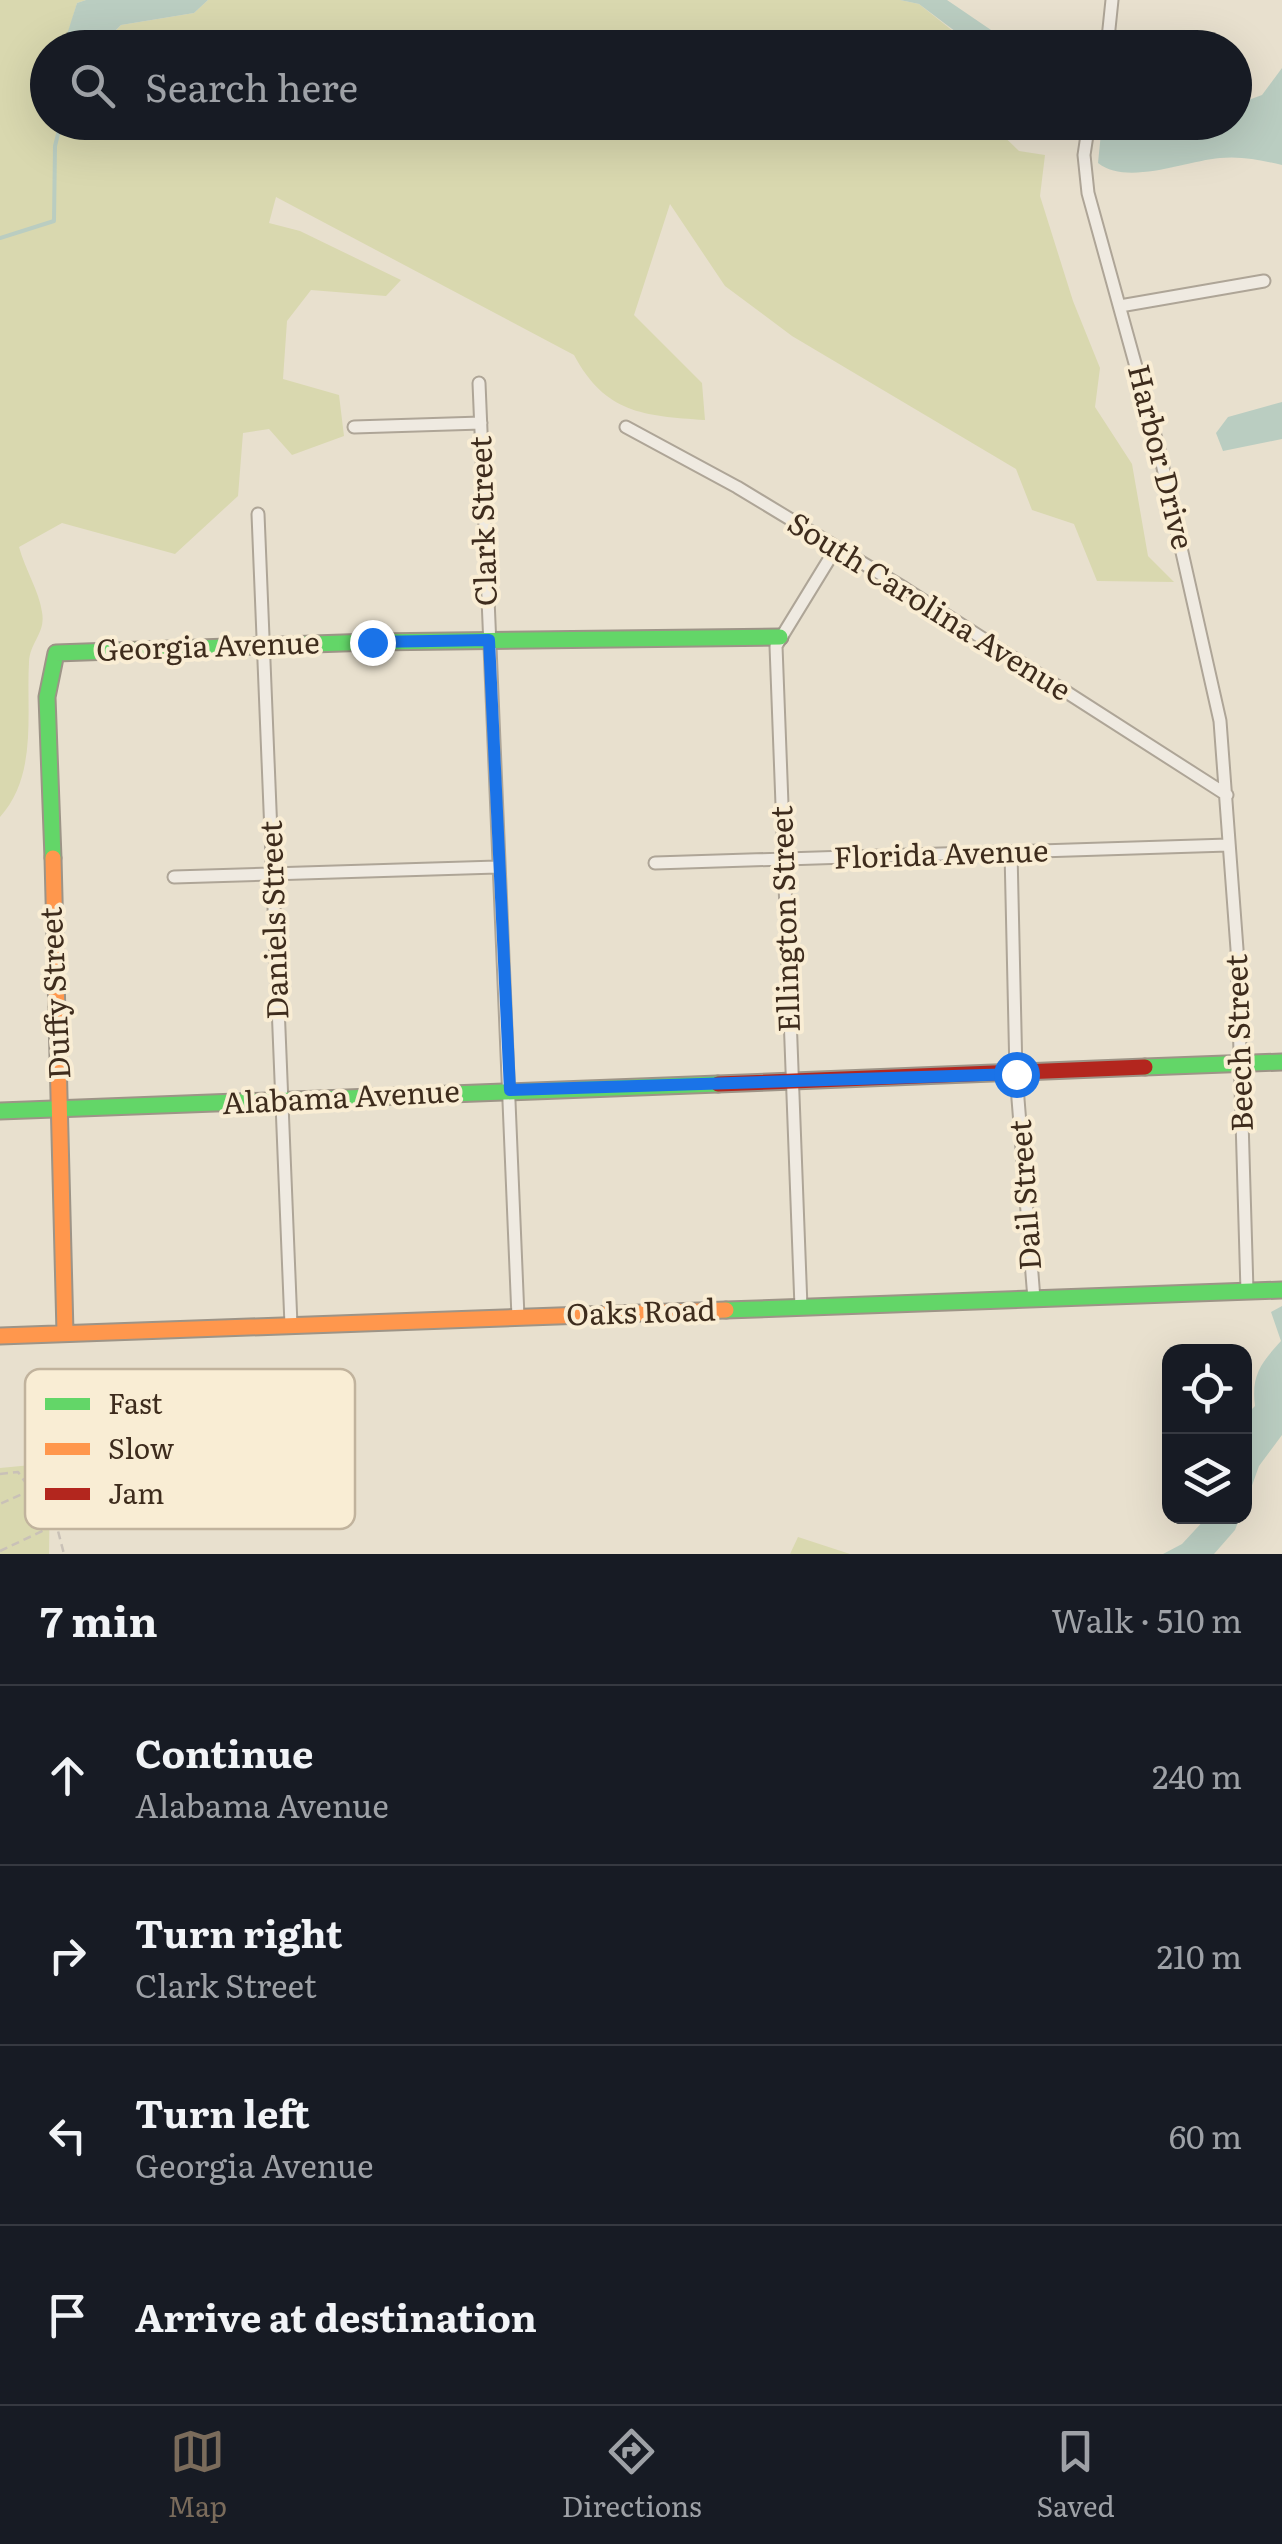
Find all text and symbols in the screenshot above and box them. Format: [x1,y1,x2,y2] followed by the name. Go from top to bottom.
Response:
[30,30,1252,140] search box
[145,57,358,114] text: Search here
[65,58,120,113] icon: search
[1119,359,1207,553] street label: Harbor Drive
[456,435,506,607] street label: Clark Street
[781,499,1081,710] street label: South Carolina Avenue
[95,618,321,670] street label: Georgia Avenue
[350,620,396,666] route end
[757,805,809,1033] street label: Ellington Street
[247,820,297,1020] street label: Daniels Street
[833,826,1049,878] street label: Florida Avenue
[27,906,79,1081] street label: Duffy Street
[1212,954,1262,1133] street label: Beech Street
[994,1052,1040,1098] route start
[221,1067,461,1123] street label: Alabama Avenue
[996,1118,1050,1272] street label: Dail Street
[565,1285,716,1335] street label: Oaks Road
[1162,1344,1252,1524] map controls
[1162,1344,1252,1434] button: locate
[25,1369,355,1529] legend
[108,1381,163,1423] text: Fast
[108,1426,174,1468] text: Slow
[1162,1434,1252,1524] button: layers
[108,1471,164,1513] text: Jam
[40,1588,158,1650] text: 7 min
[1051,1595,1242,1643] text: Walk · 510 m
[135,1723,313,1780] text: Continue
[40,1748,95,1803] icon: ahead
[1152,1751,1242,1799] text: 240 m
[135,1780,389,1828] text: Alabama Avenue
[135,1903,342,1960] text: Turn right
[40,1928,95,1983] icon: right
[1157,1931,1242,1979] text: 210 m
[135,1960,317,2008] text: Clark Street
[135,2083,310,2140] text: Turn left
[40,2108,95,2163] icon: left
[1169,2111,1242,2159] text: 60 m
[135,2140,374,2188] text: Georgia Avenue
[135,2287,537,2344] text: Arrive at destination
[40,2288,95,2343] icon: arrive
[167,2424,227,2526] tab: Map
[562,2424,702,2526] tab: Directions
[1037,2424,1115,2526] tab: Saved

